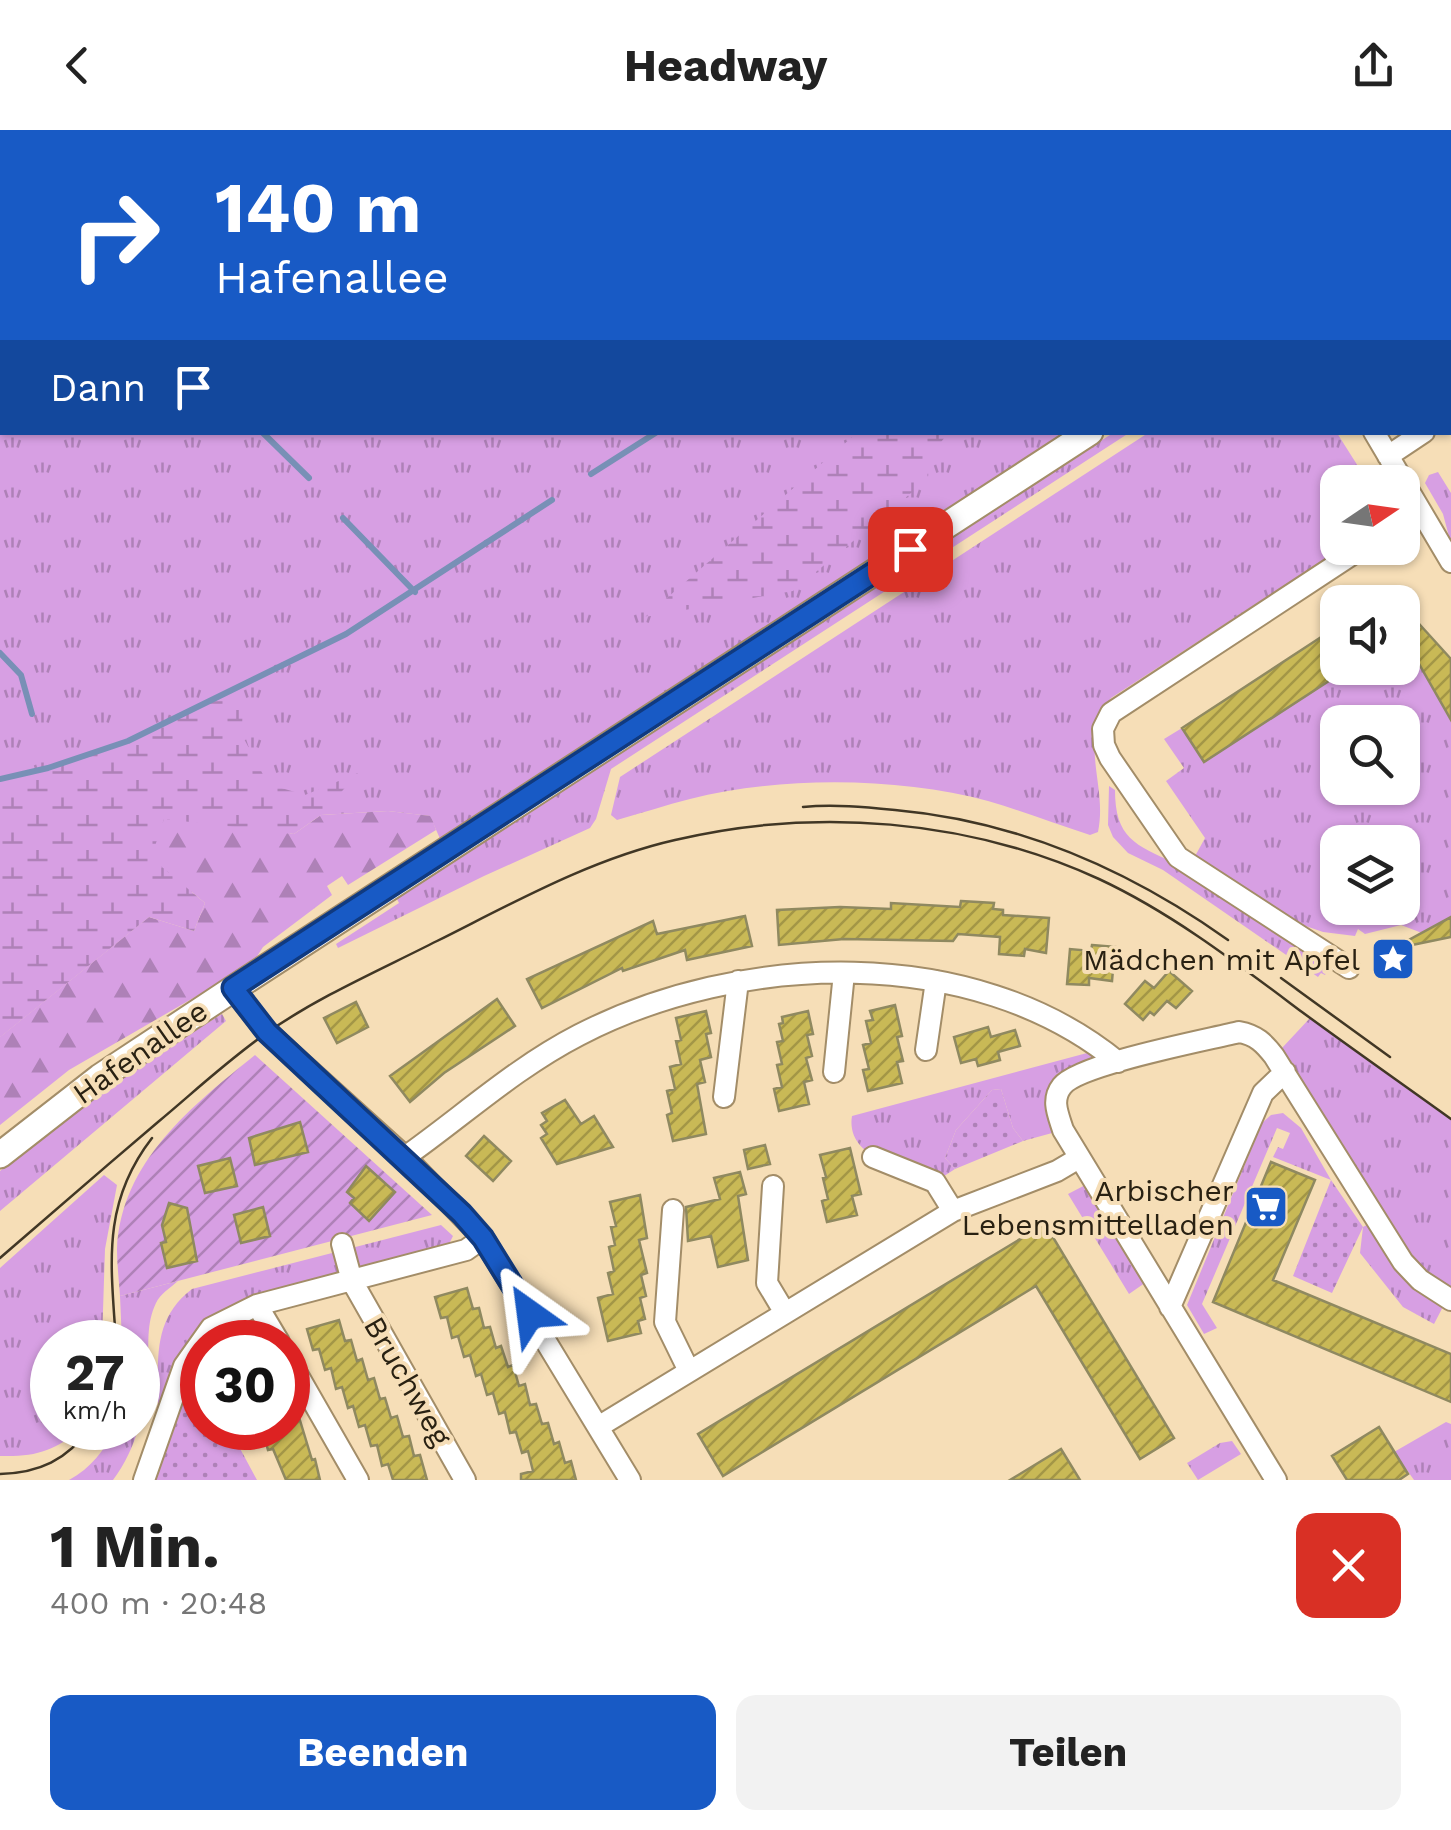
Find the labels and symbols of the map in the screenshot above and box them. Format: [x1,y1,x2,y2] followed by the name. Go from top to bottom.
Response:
[1320,465,1420,565] north arrow
[868,507,953,592] pin
[1370,936,1416,982] place icon: Mädchen mit Apfel
[1083,942,1360,977] place label: Mädchen mit Apfel
[66,993,214,1111] street label: Hafenallee
[962,1173,1234,1242] place label: Arbischer Lebensmittelladen
[1243,1184,1289,1230] supermarket icon: Arbischer Lebensmittelladen
[478,1262,582,1366] position arrow
[357,1310,459,1452] street label: Bruchweg
[180,1320,310,1450] speed limit sign: 30

